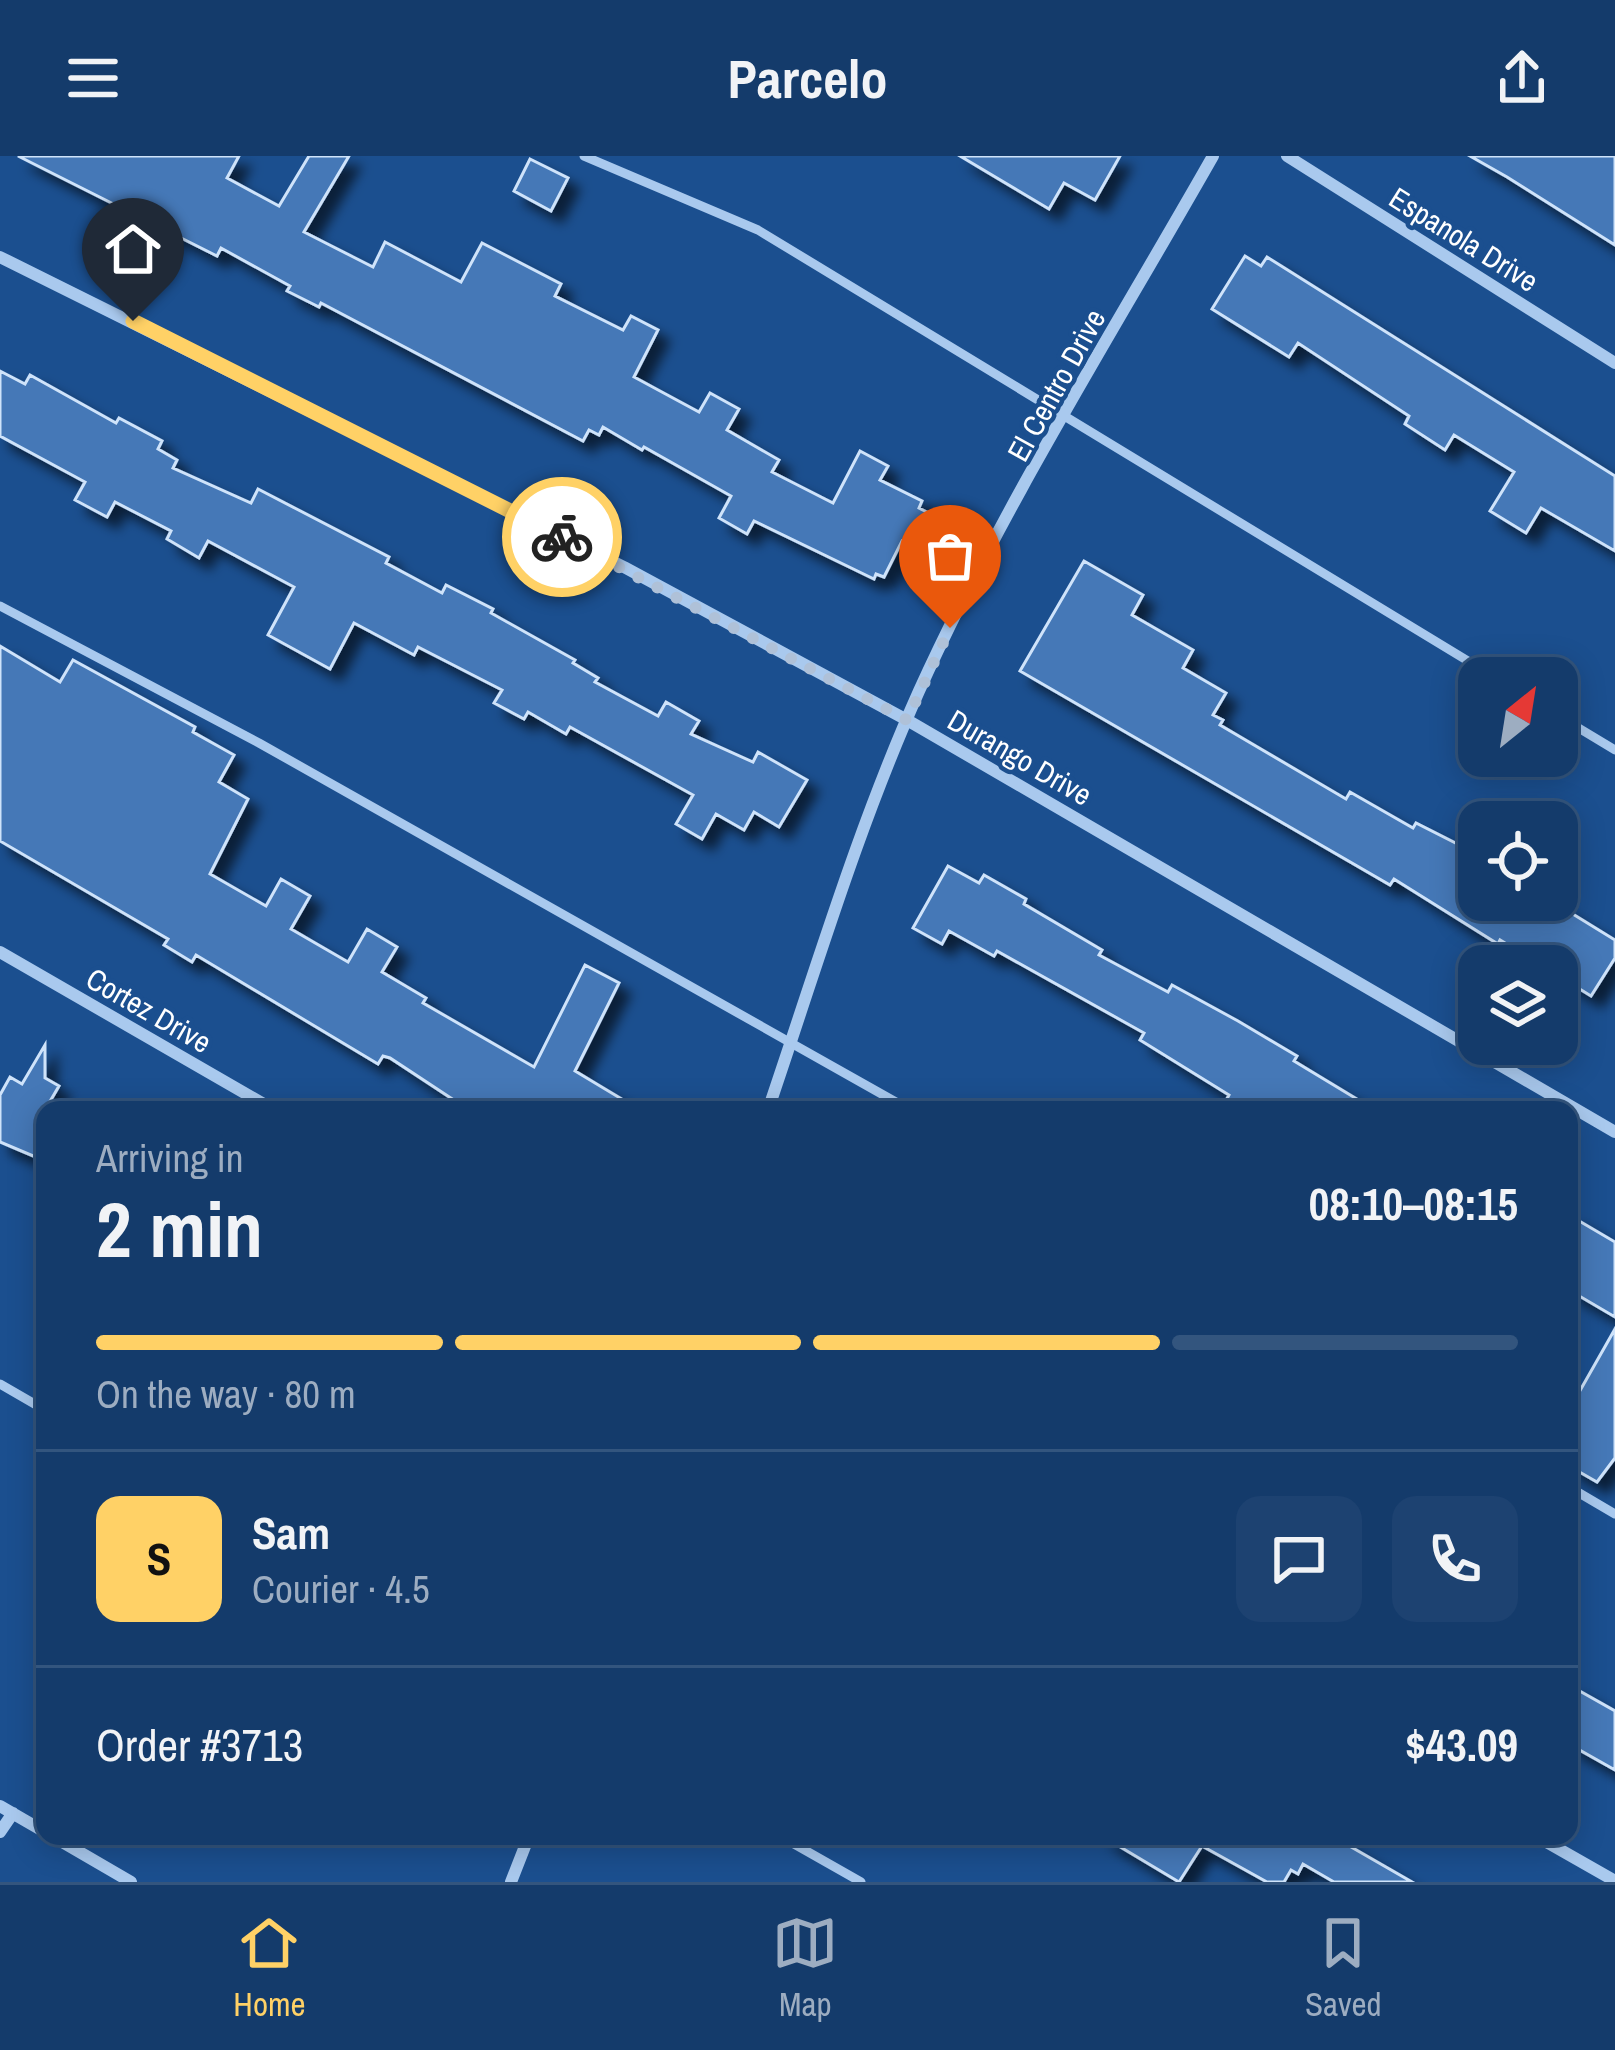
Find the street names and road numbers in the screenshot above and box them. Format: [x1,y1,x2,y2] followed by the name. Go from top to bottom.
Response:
[1382,177,1546,301] street label: Espanola Drive
[998,302,1114,468] street label: El Centro Drive
[941,700,1099,814] street label: Durango Drive
[79,958,219,1062] street label: Cortez Drive

